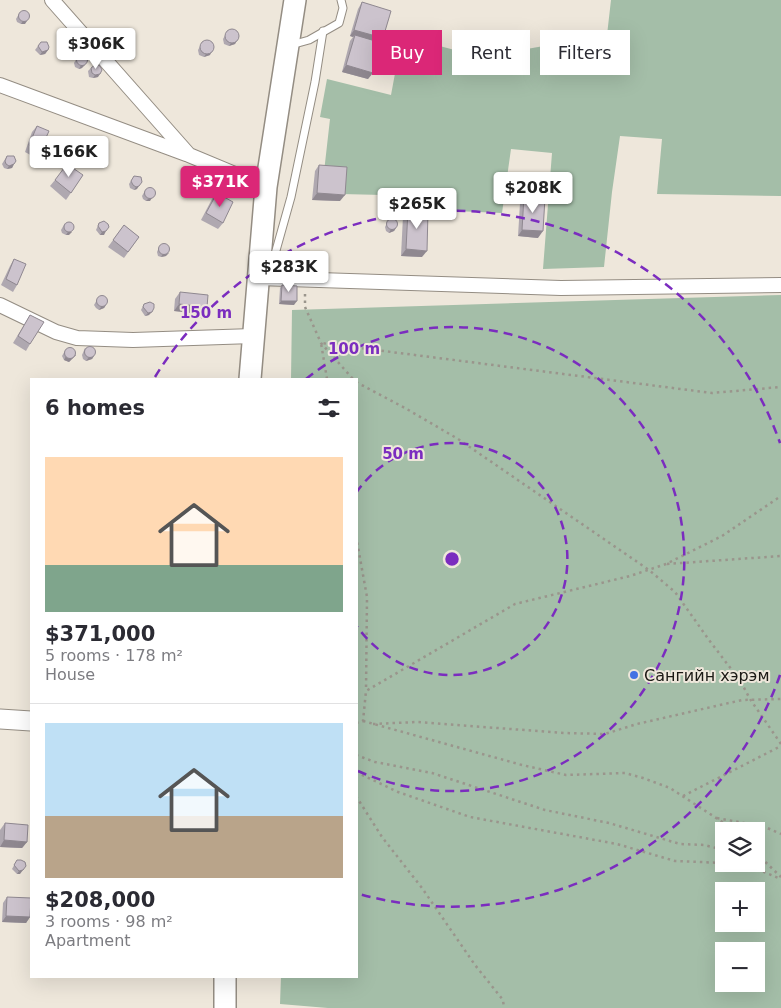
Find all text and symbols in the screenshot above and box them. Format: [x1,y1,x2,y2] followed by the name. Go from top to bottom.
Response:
[61,28,131,70] pin: $306K
[372,30,442,75] chip: Buy
[452,30,530,75] chip: Rent
[540,30,630,75] chip: Filters
[68,34,124,53] text: $306K
[34,136,104,178] pin: $166K
[41,142,97,161] text: $166K
[185,166,255,208] pin: $371K
[192,172,248,191] text: $371K
[498,172,568,214] pin: $208K
[505,178,561,197] text: $208K
[382,188,452,230] pin: $265K
[389,194,445,213] text: $265K
[254,250,324,293] pin: $283K
[261,257,317,276] text: $283K
[180,304,232,322] text: 150 m
[328,340,380,358] text: 100 m
[315,394,343,422] icon: filters
[45,396,145,420] text: 6 homes
[382,445,424,463] text: 50 m
[149,490,239,580] icon: home
[443,550,461,568] centre of rings
[45,622,155,646] text: $371,000
[45,646,183,665] text: 5 rooms · 178 m²
[45,665,95,684] text: House
[644,666,769,685] place label: Сангийн хэрэм
[628,669,640,681] marker: Сангийн хэрэм
[149,755,239,845] icon: home
[715,822,765,992] map controls
[715,822,765,872] button: layers
[715,882,765,932] button: +
[45,888,155,912] text: $208,000
[45,912,173,931] text: 3 rooms · 98 m²
[45,931,131,950] text: Apartment
[715,942,765,992] button: −

